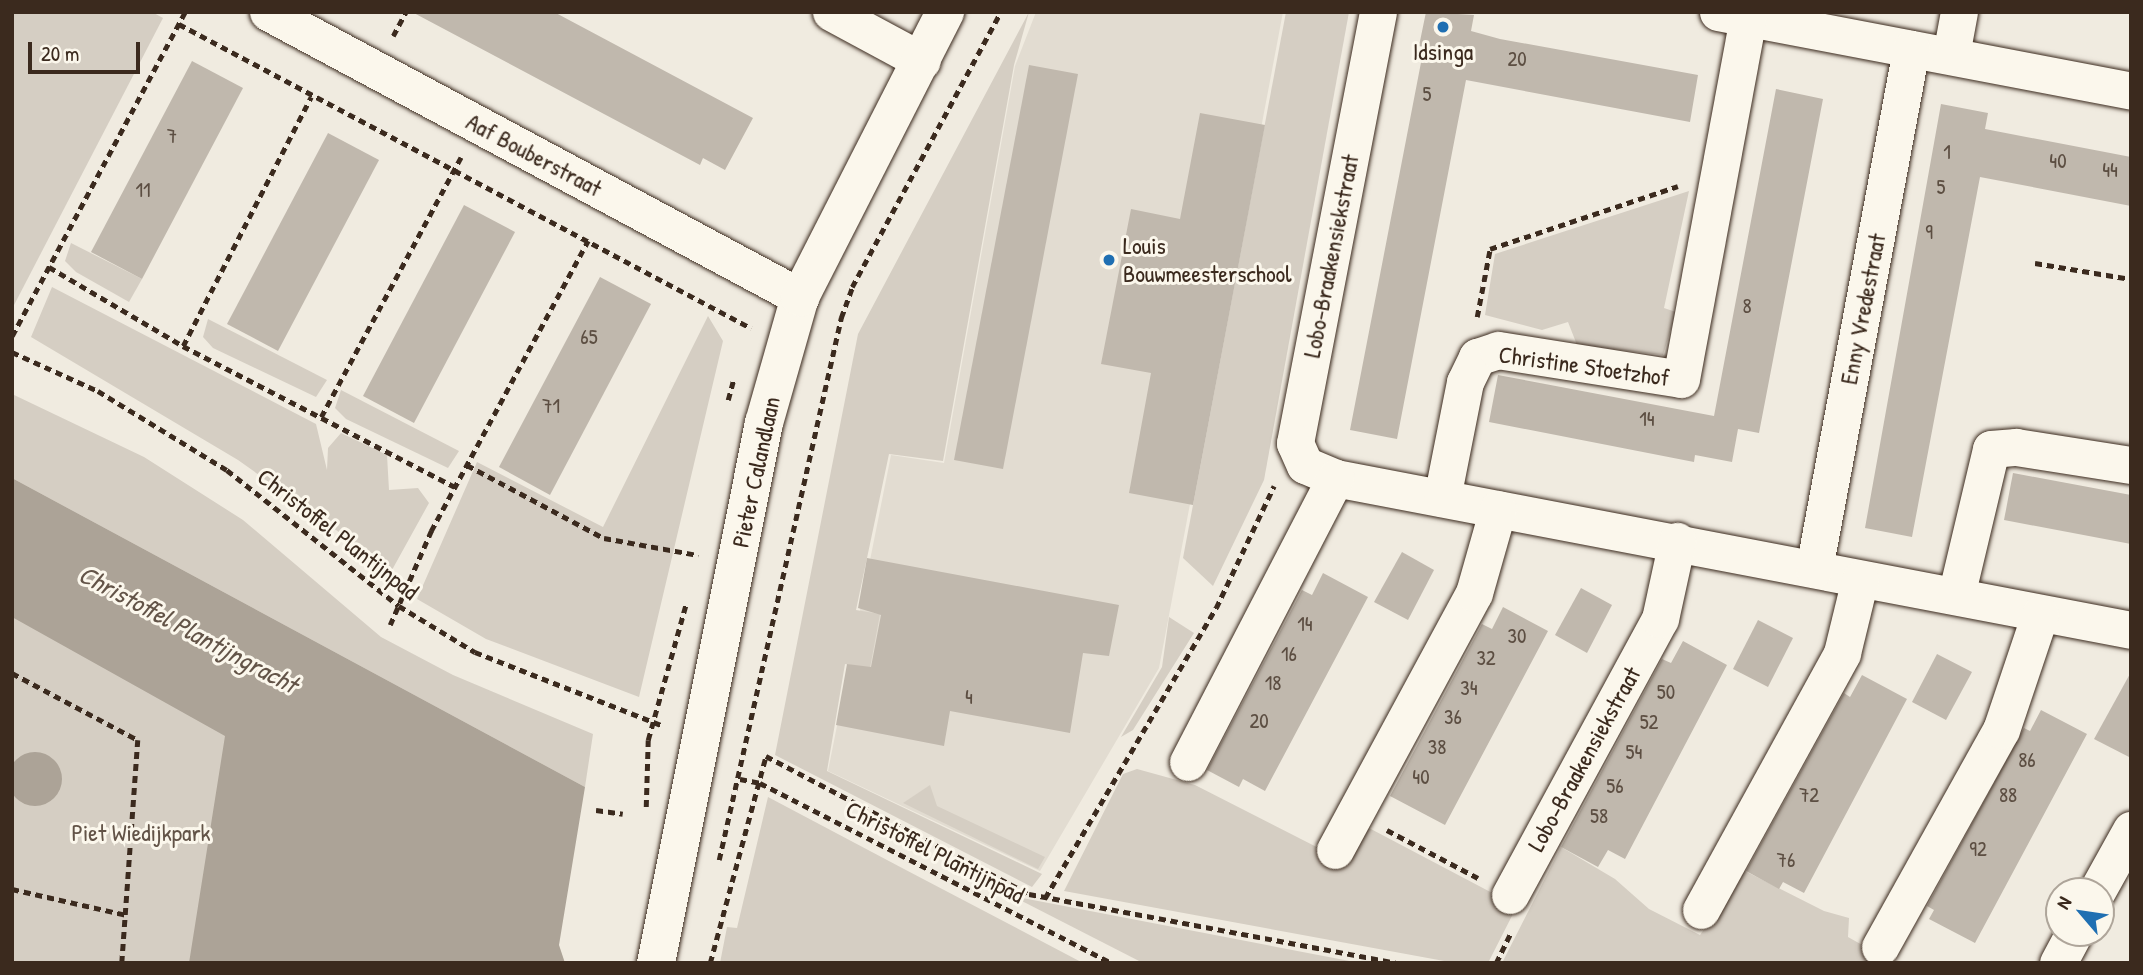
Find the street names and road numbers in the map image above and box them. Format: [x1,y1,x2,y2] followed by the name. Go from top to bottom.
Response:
[461,107,607,203] street label: Aaf Bouberstraat
[1297,152,1365,360] street label: Lobo-Braakensiekstraat
[1834,231,1892,387] street label: Enny Vredestraat
[1497,340,1671,392] street label: Christine Stoetzhof
[726,394,786,550] street label: Pieter Calandlaan
[252,462,424,606] street label: Christoffel Plantijnpad
[1521,662,1647,856] street label: Lobo-Braakensiekstraat
[841,795,1029,909] street label: Christoffel Plantijnpad

